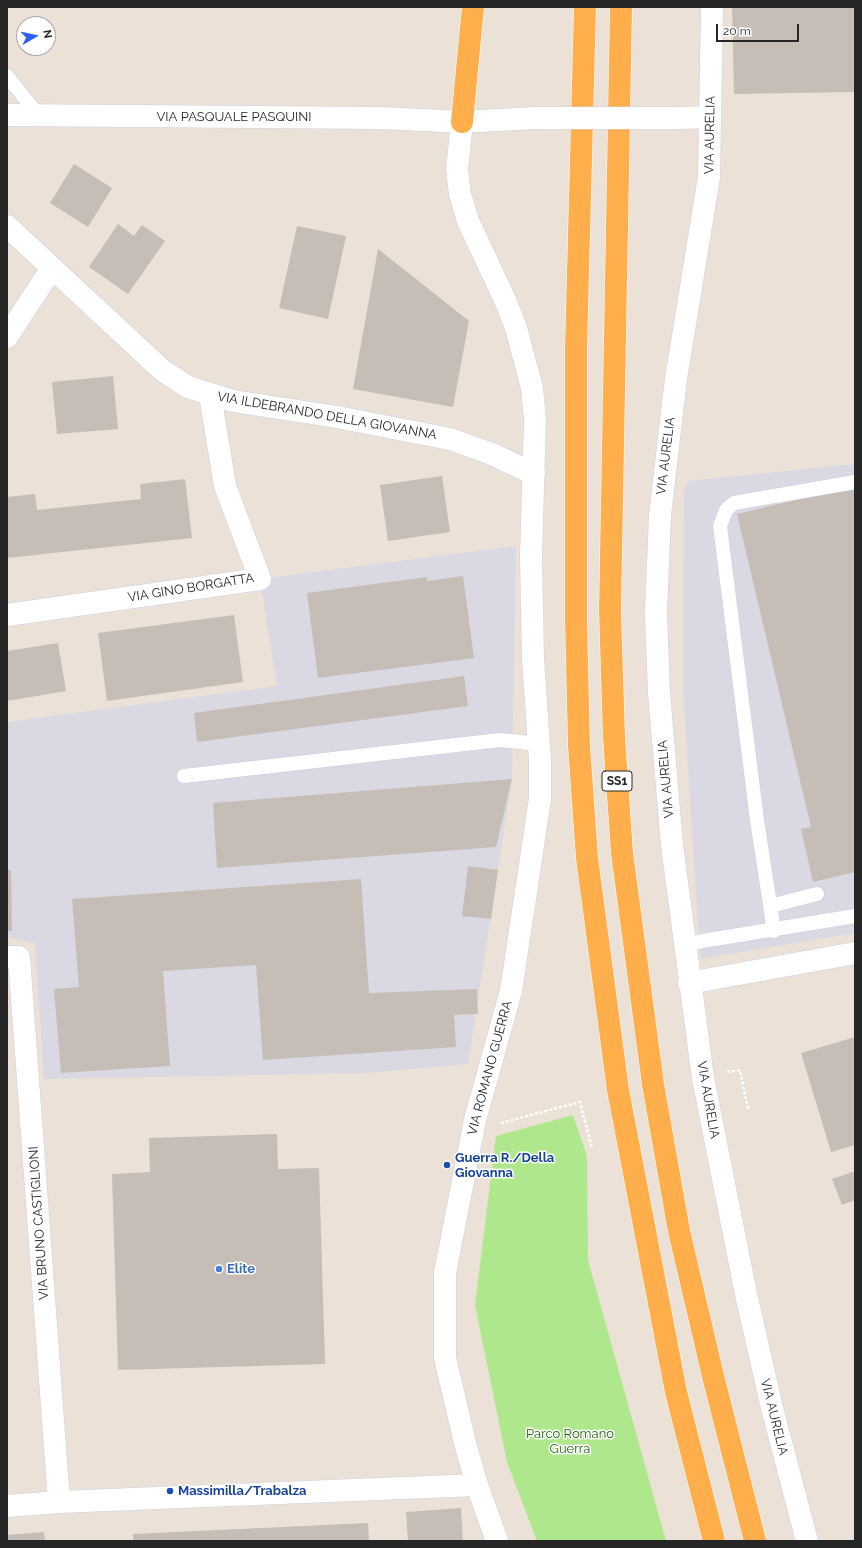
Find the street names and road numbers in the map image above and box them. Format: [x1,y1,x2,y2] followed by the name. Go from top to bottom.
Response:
[702,96,718,174] street label: VIA AURELIA
[157,109,311,125] street label: VIA PASQUALE PASQUINI
[216,389,438,443] street label: VIA ILDEBRANDO DELLA GIOVANNA
[653,416,679,496] street label: VIA AURELIA
[127,570,255,606] street label: VIA GINO BORGATTA
[655,739,677,819] street label: VIA AURELIA
[602,771,632,791] road number: SS1
[465,999,515,1137] street label: VIA ROMANO GUERRA
[694,1060,722,1140] street label: VIA AURELIA
[26,1146,52,1300] street label: VIA BRUNO CASTIGLIONI
[757,1377,791,1457] street label: VIA AURELIA

